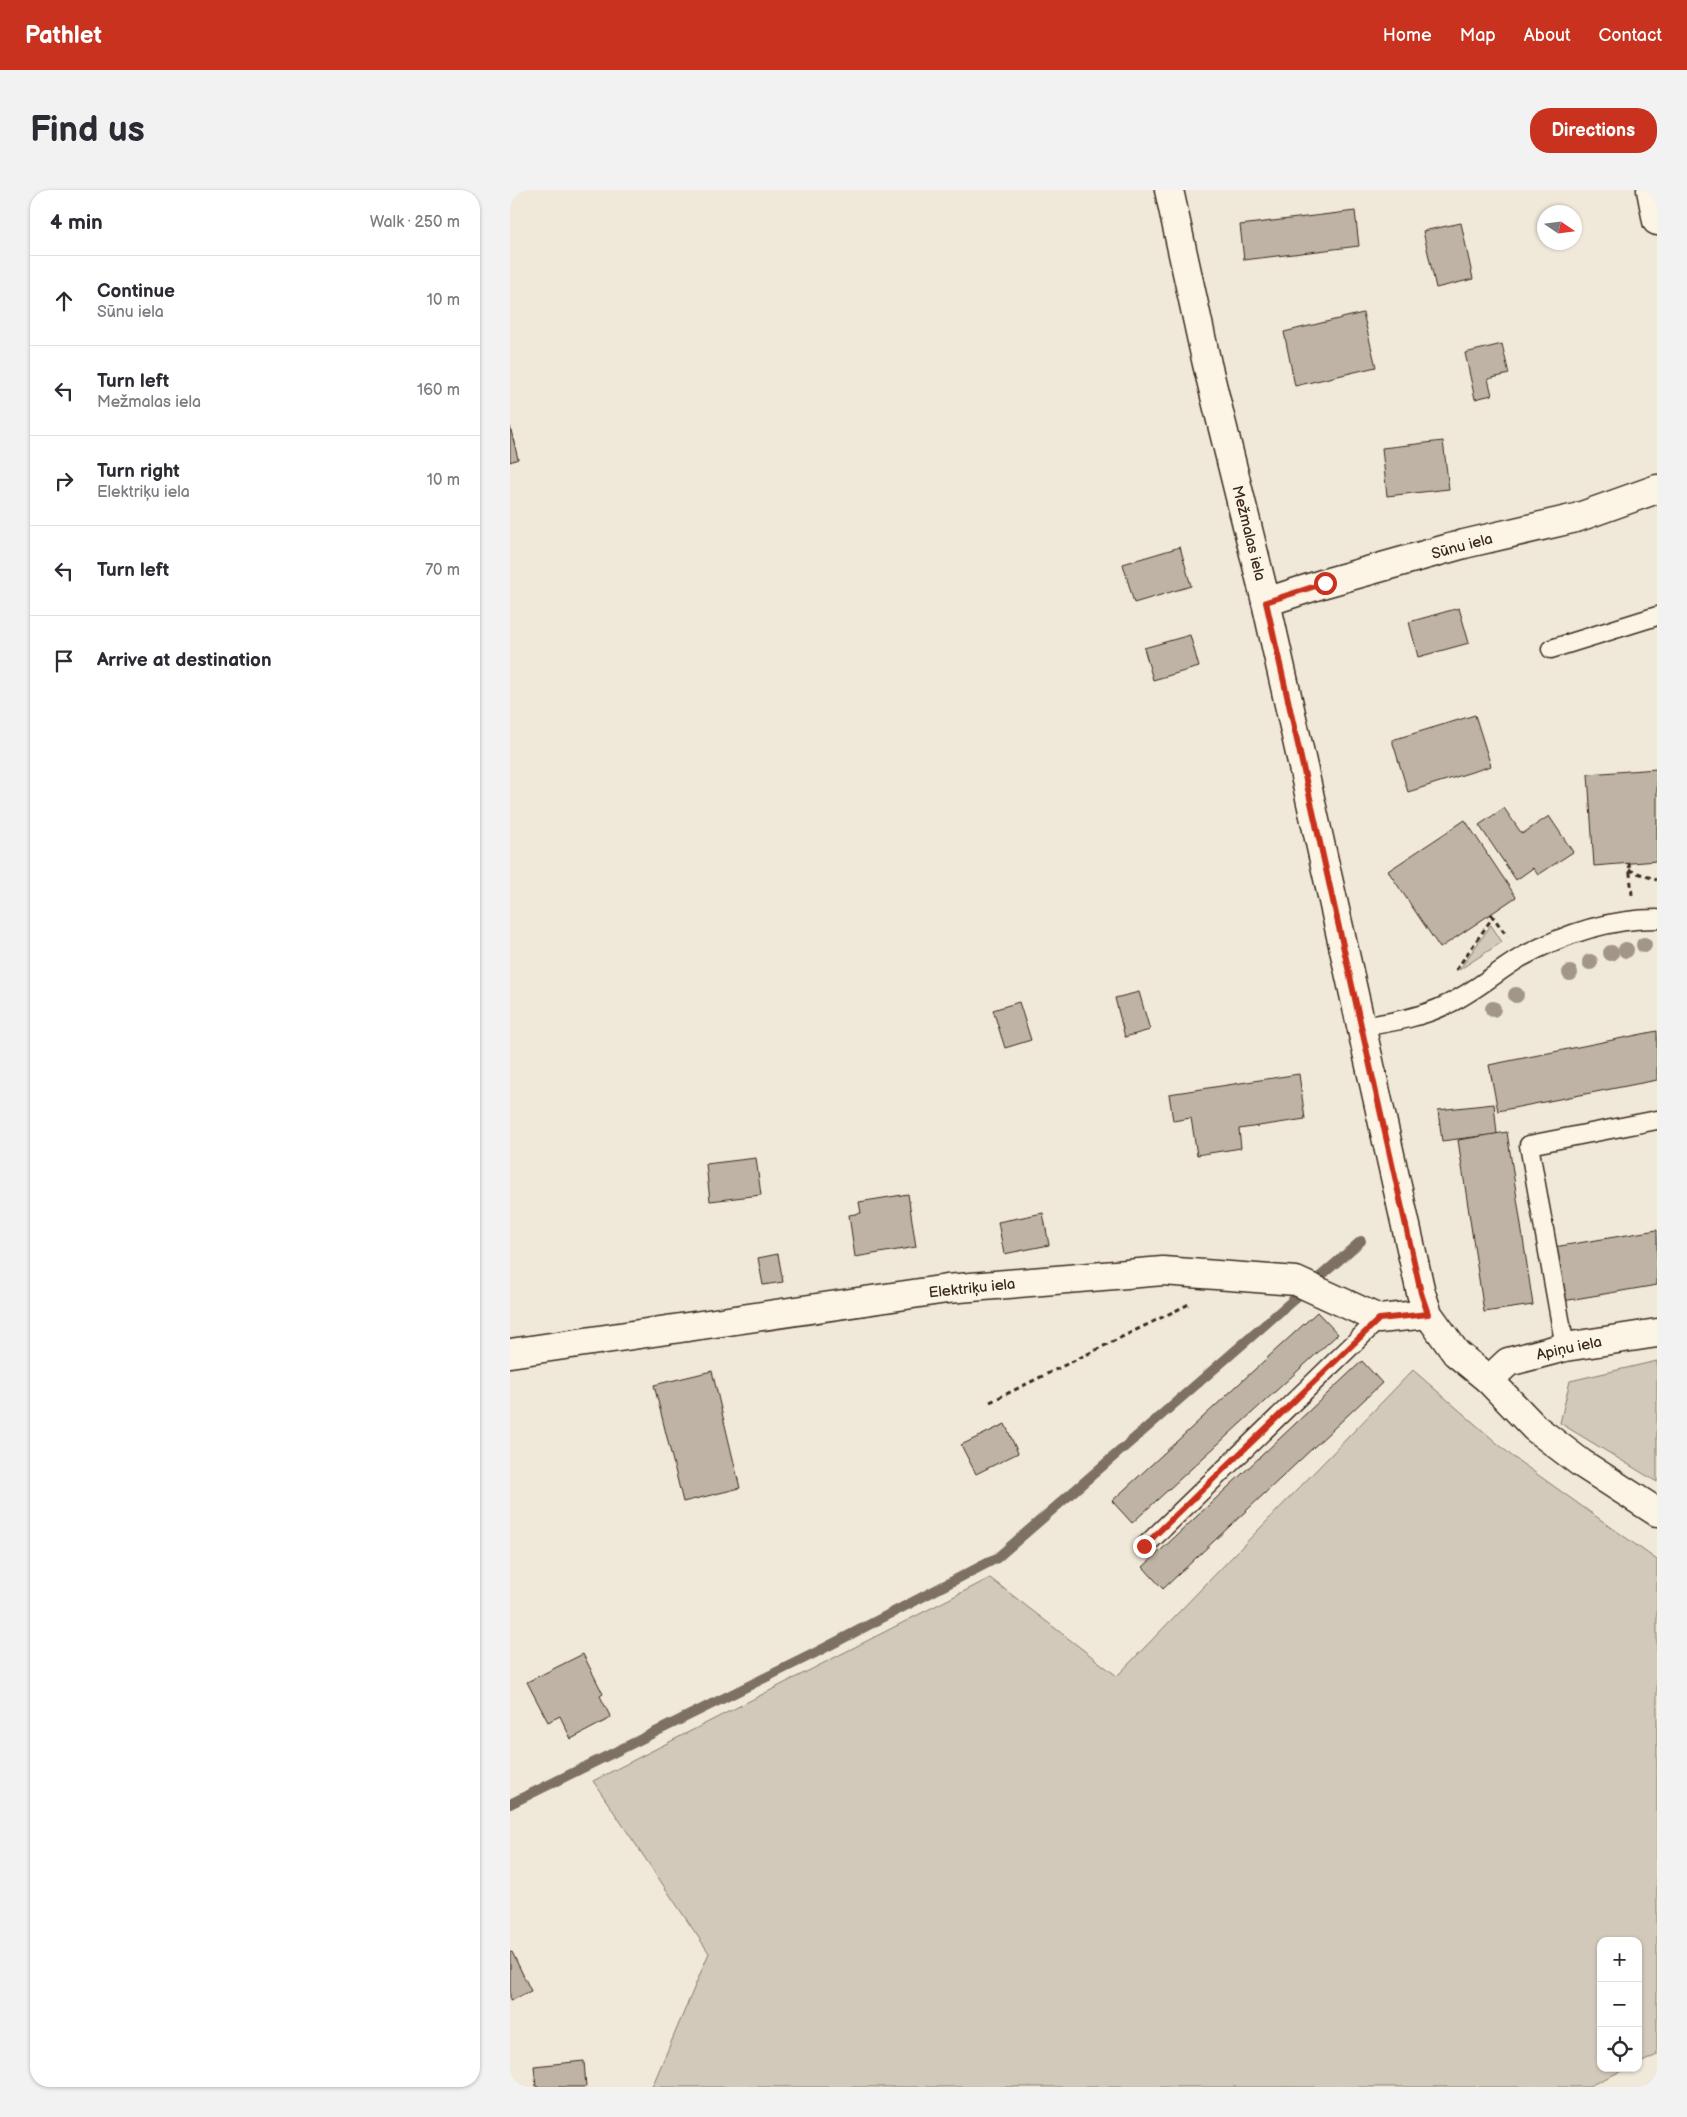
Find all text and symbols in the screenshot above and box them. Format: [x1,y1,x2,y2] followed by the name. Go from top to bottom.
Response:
[25,21,102,50] text: Pathlet
[1383,25,1432,46] text: Home
[1460,25,1496,46] text: Map
[1524,25,1571,46] text: About
[1599,25,1662,46] text: Contact
[1530,108,1657,153] button: Directions
[30,109,145,152] text: Find us
[1537,205,1582,250] north arrow
[50,210,103,235] text: 4 min
[370,213,460,232] text: Walk · 250 m
[97,280,175,303] text: Continue
[50,287,78,315] icon: ahead
[427,291,460,310] text: 10 m
[97,303,164,322] text: Sūnu iela
[97,370,169,393] text: Turn left
[50,377,78,405] icon: left
[417,381,460,400] text: 160 m
[97,393,201,412] text: Mežmalas iela
[97,460,180,483] text: Turn right
[50,467,78,495] icon: right
[427,471,460,490] text: 10 m
[97,483,190,502] text: Elektriķu iela
[1227,483,1270,583] street label: Mežmalas iela
[1429,529,1495,564] street label: Sūnu iela
[50,557,78,585] icon: left
[97,559,169,582] text: Turn left
[425,561,460,580] text: 70 m
[1314,572,1337,595] route start
[50,647,78,675] icon: arrive
[97,649,272,672] text: Arrive at destination
[928,1275,1016,1302] street label: Elektriķu iela
[1535,1332,1604,1365] street label: Apiņu iela
[1133,1535,1156,1558] route end
[1597,1937,1642,2072] map controls
[1597,1937,1642,1982] button: +
[1597,1982,1642,2027] button: −
[1597,2027,1642,2072] button: locate

